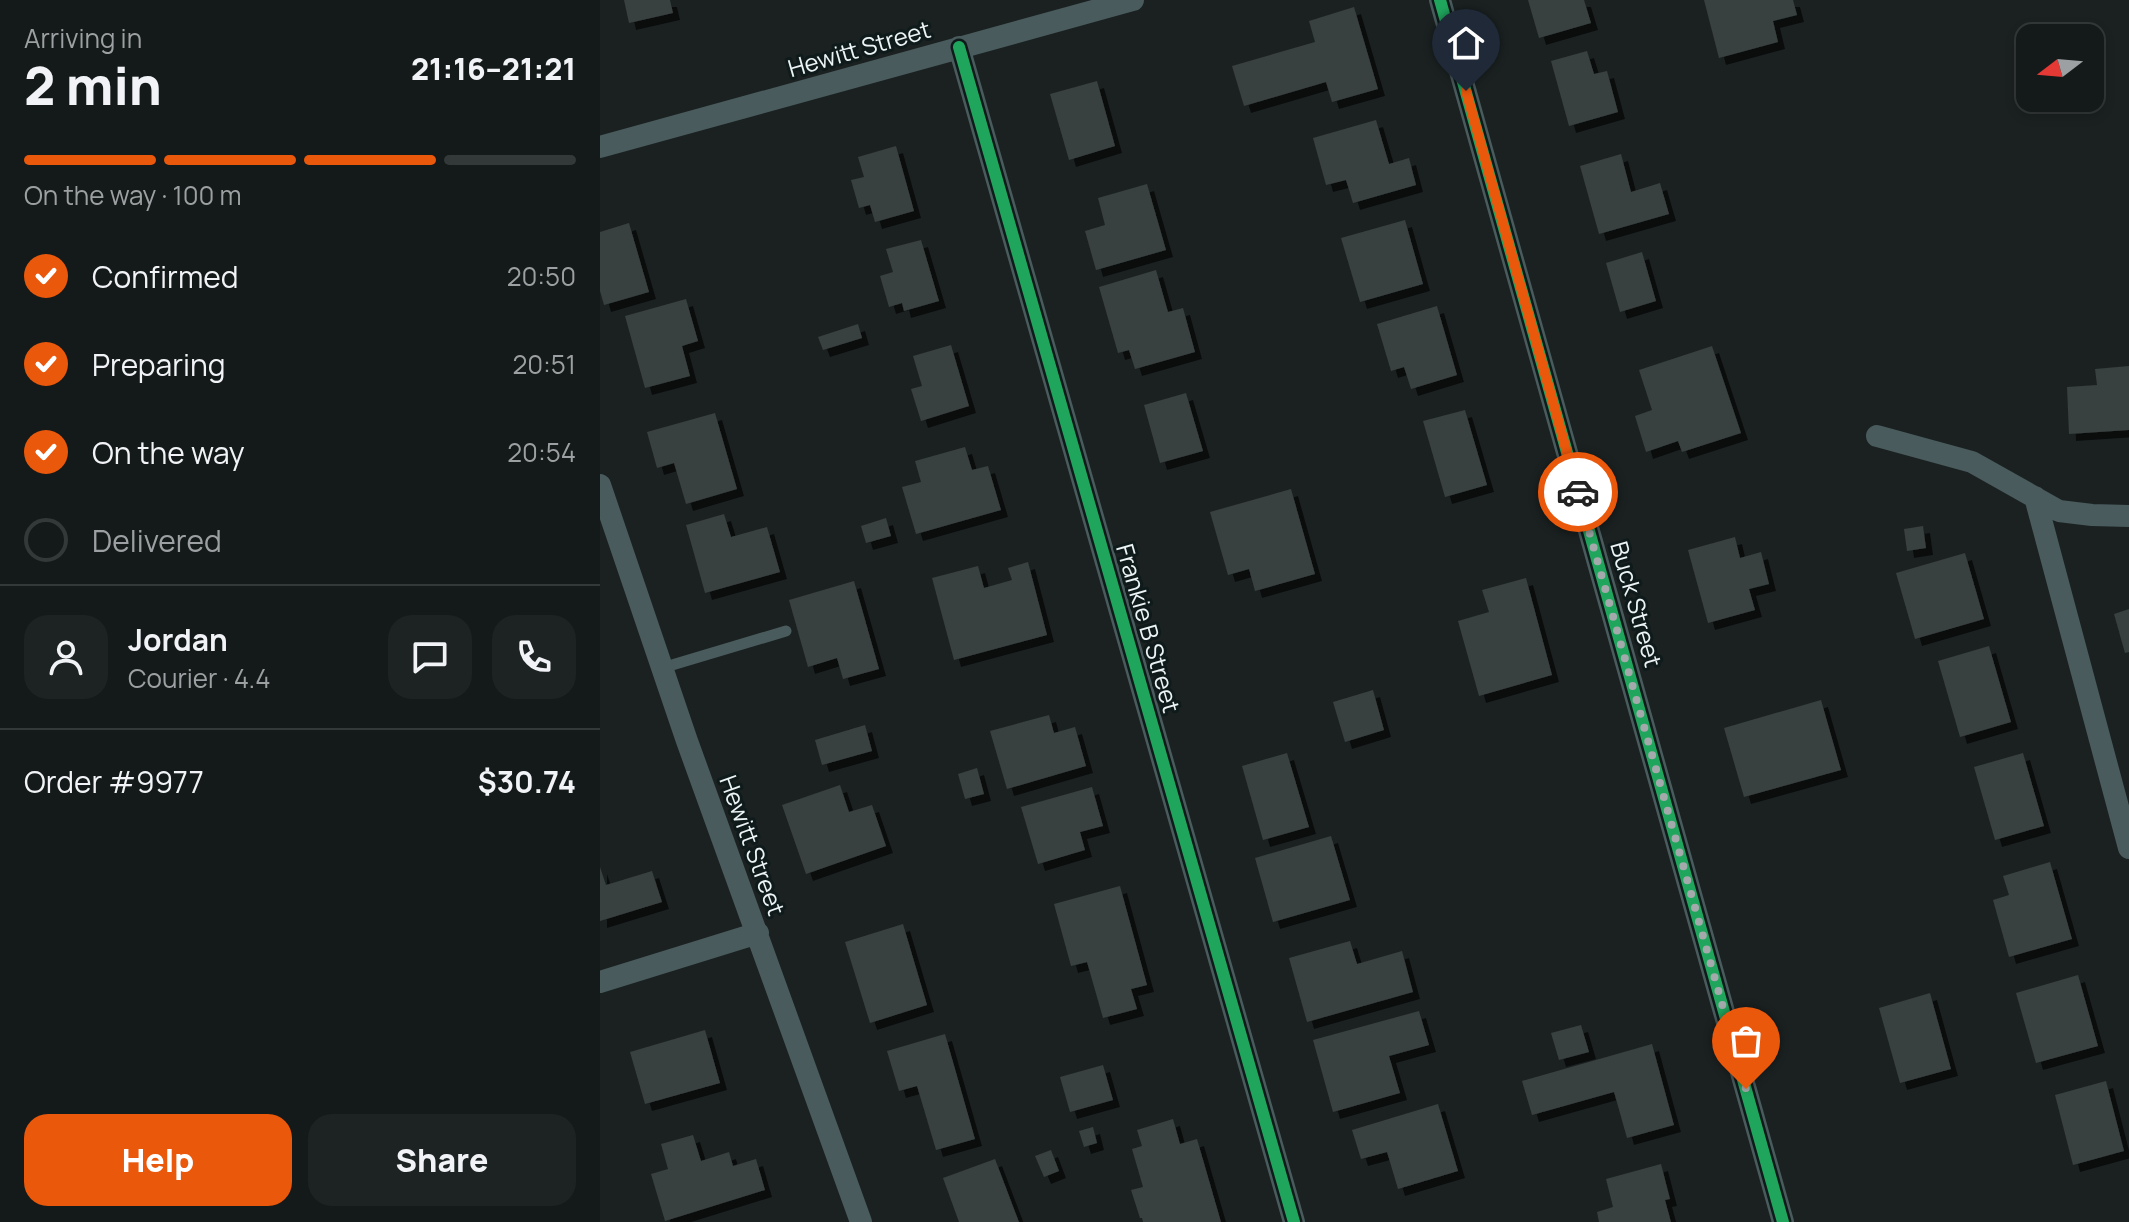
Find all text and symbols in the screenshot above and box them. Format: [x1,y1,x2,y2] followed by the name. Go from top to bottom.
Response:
[1432,9,1500,91] pin
[784,12,934,84] street label: Hewitt Street
[24,20,142,56] text: Arriving in
[1444,21,1488,65] icon: home
[2016,24,2104,112] north arrow
[2016,24,2104,112] map controls
[411,48,576,89] text: 21:16–21:21
[24,50,162,121] text: 2 min
[24,177,242,213] text: On the way · 100 m
[24,254,68,298] icon: check
[92,256,239,297] text: Confirmed
[507,258,576,294] text: 20:50
[24,342,68,386] icon: check
[92,344,226,385] text: Preparing
[512,346,576,382] text: 20:51
[24,430,68,474] icon: check
[92,432,245,473] text: On the way
[507,434,576,470] text: 20:54
[1538,452,1618,532] courier
[1556,470,1600,514] icon: car
[92,520,222,561] text: Delivered
[1603,537,1671,671] street label: Buck Street
[1109,540,1189,716] street label: Frankie B Street
[24,615,108,699] button: person
[388,615,472,699] button: chat
[492,615,576,699] button: phone
[128,619,228,660] text: Jordan
[128,660,270,696] text: Courier · 4.4
[24,761,204,802] text: Order #9977
[478,761,576,802] text: $30.74
[712,770,794,920] street label: Hewitt Street
[1712,1007,1780,1089] pin
[1724,1019,1768,1063] icon: bag
[24,1114,292,1206] button: Help
[308,1114,576,1206] button: Share

